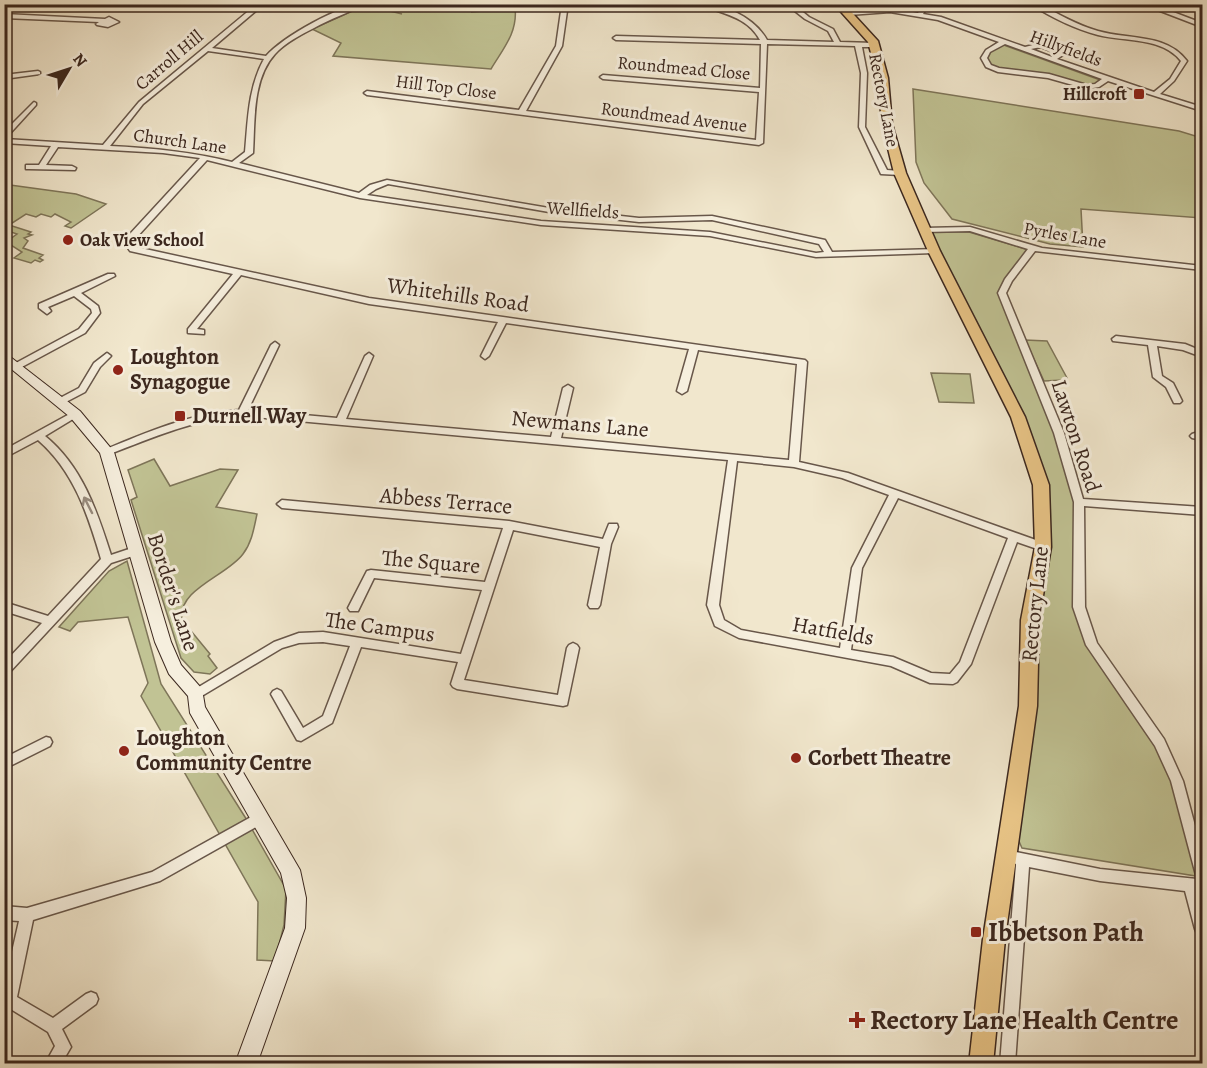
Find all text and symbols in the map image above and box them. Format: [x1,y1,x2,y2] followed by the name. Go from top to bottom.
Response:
[130,24,209,95] street label: Carroll Hill
[1027,24,1105,72] street label: Hillyfields
[39,39,99,99] north arrow
[68,49,92,72] text: N
[617,50,751,86] street label: Roundmead Close
[863,51,905,149] street label: Rectory Lane
[394,69,498,105] street label: Hill Top Close
[1063,82,1127,106] place label: Hillcroft
[1132,87,1146,101] marker: Hillcroft
[600,96,748,138] street label: Roundmead Avenue
[132,123,228,159] street label: Church Lane
[545,195,620,224] street label: Wellfields
[1022,216,1108,254] street label: Pyrles Lane
[80,228,204,252] place label: Oak View School
[61,233,75,247] marker: Oak View School
[384,270,531,320] street label: Whitehills Road
[130,342,231,397] place label: Loughton Synagogue
[111,363,125,377] marker: Loughton Synagogue
[1044,376,1108,496] street label: Lawton Road
[192,401,307,431] place label: Durnell Way
[510,403,650,445] street label: Newmans Lane
[173,409,187,423] marker: Durnell Way
[377,480,514,522] street label: Abbess Terrace
[82,497,93,515] one-way arrow
[140,529,206,655] street label: Border's Lane
[380,543,482,581] street label: The Square
[1014,545,1056,663] street label: Rectory Lane
[323,604,437,650] street label: The Campus
[790,609,876,653] street label: Hatfields
[136,723,312,778] place label: Loughton Community Centre
[808,743,951,773] place label: Corbett Theatre
[117,744,131,758] marker: Loughton Community Centre
[789,751,803,765] marker: Corbett Theatre
[988,914,1144,950] place label: Ibbetson Path
[969,925,983,939] marker: Ibbetson Path
[870,1002,1179,1038] place label: Rectory Lane Health Centre
[848,1011,866,1029] marker: Rectory Lane Health Centre

